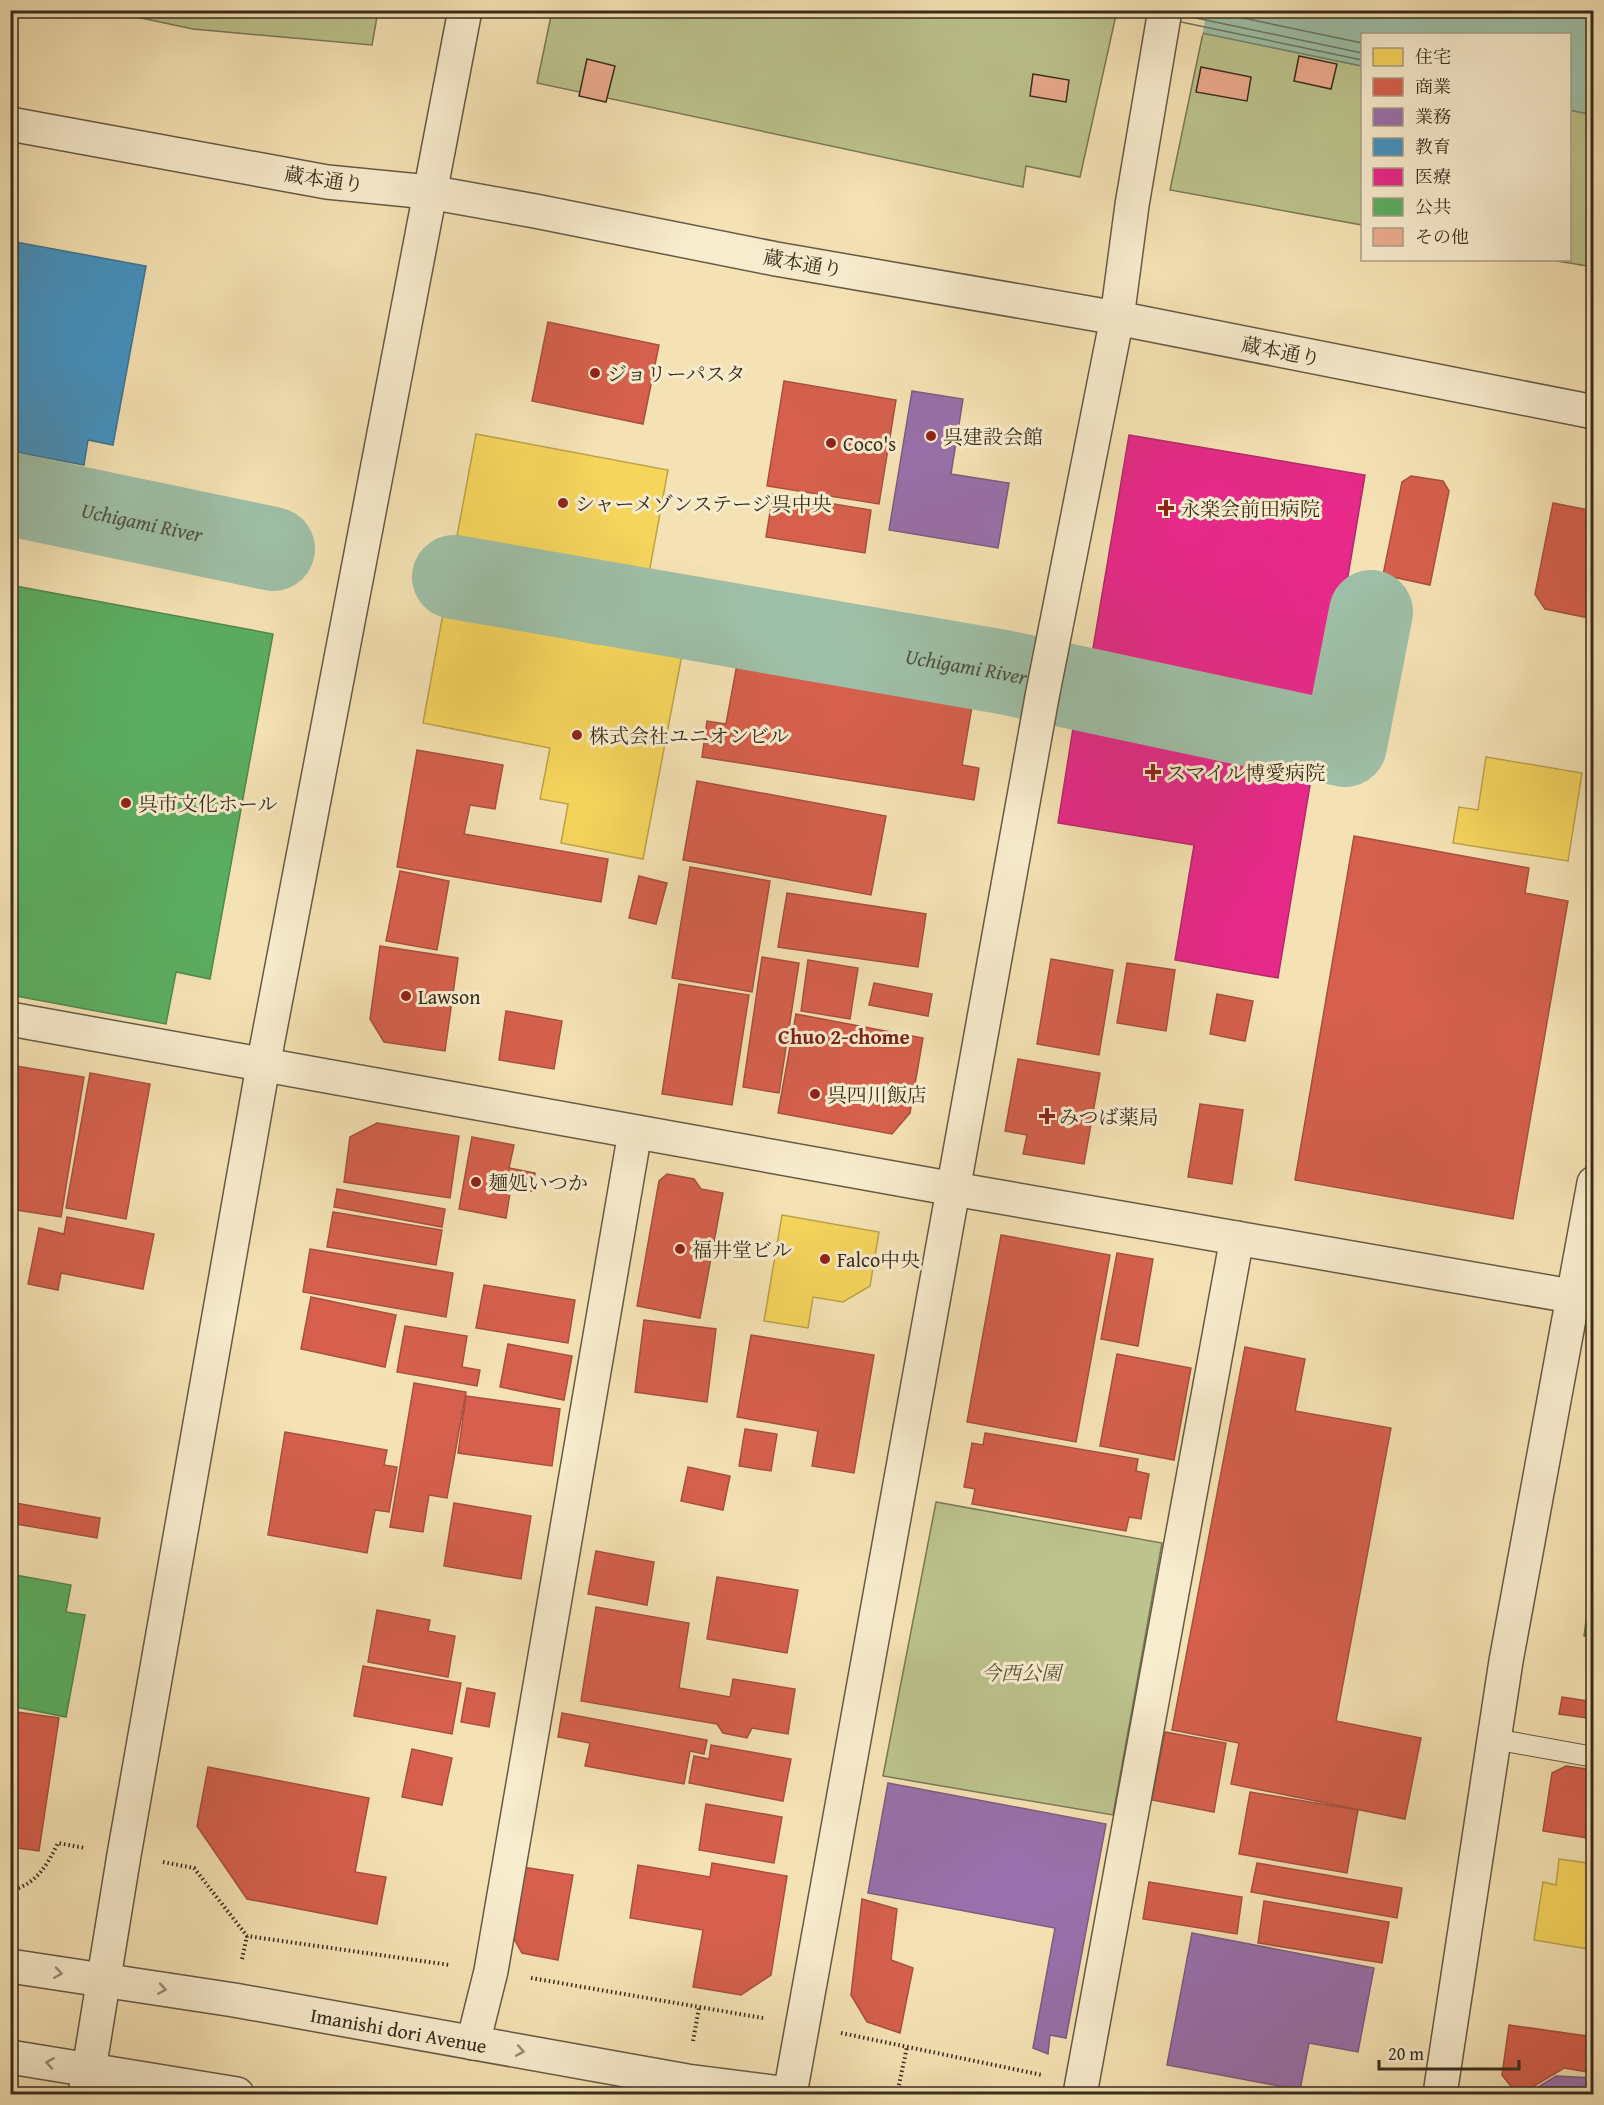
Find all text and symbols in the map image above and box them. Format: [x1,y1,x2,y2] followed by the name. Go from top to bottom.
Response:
[1361,33,1571,261] legend
[1415,43,1451,70] text: 住宅
[1415,73,1451,100] text: 商業
[1415,103,1451,130] text: 業務
[1415,133,1451,160] text: 教育
[282,159,366,199] street label: 蔵本通り
[1415,163,1451,190] text: 医療
[1415,193,1451,220] text: 公共
[1415,223,1469,250] text: その他
[761,242,845,284] street label: 蔵本通り
[1239,329,1323,373] street label: 蔵本通り
[607,359,746,388] place label: ジョリーパスタ
[588,366,602,380] marker: ジョリーパスタ
[943,422,1043,451] place label: 呉建設会館
[843,429,896,458] place label: Coco's
[924,429,938,443] marker: 呉建設会館
[824,436,838,450] marker: Coco's
[575,489,832,518] place label: シャーメゾンステージ呉中央
[79,494,207,550] water label: Uchigami River
[1180,494,1320,523] place label: 永楽会前田病院
[556,496,570,510] marker: シャーメゾンステージ呉中央
[1157,499,1175,517] marker: 永楽会前田病院
[903,640,1031,693] water label: Uchigami River
[589,721,789,750] place label: 株式会社ユニオンビル
[570,728,584,742] marker: 株式会社ユニオンビル
[1166,758,1325,787] place label: スマイル博愛病院
[1144,763,1162,781] marker: スマイル博愛病院
[138,789,278,818] place label: 呉市文化ホール
[119,796,133,810] marker: 呉市文化ホール
[418,982,480,1011] place label: Lawson
[399,989,413,1003] marker: Lawson
[778,1021,910,1052] district label: Chuo 2-chome
[827,1080,927,1109] place label: 呉四川飯店
[808,1087,822,1101] marker: 呉四川飯店
[1059,1102,1159,1131] place label: みつば薬局
[1040,1109,1054,1123] marker: みつば薬局
[488,1168,588,1197] place label: 麺処いつか
[469,1175,483,1189] marker: 麺処いつか
[692,1235,792,1264] place label: 福井堂ビル
[673,1242,687,1256] marker: 福井堂ビル
[837,1245,920,1274] place label: Falco中央
[818,1252,832,1266] marker: Falco中央
[981,1658,1064,1687] park label: 今西公園
[53,1967,62,1979] one-way arrow
[158,1983,167,1995] one-way arrow
[308,1999,489,2059] street label: Imanishi dori Avenue
[1379,2033,1518,2071] scale bar
[1388,2040,1424,2067] text: 20 m
[515,2044,525,2057] one-way arrow
[45,2058,54,2070] one-way arrow

